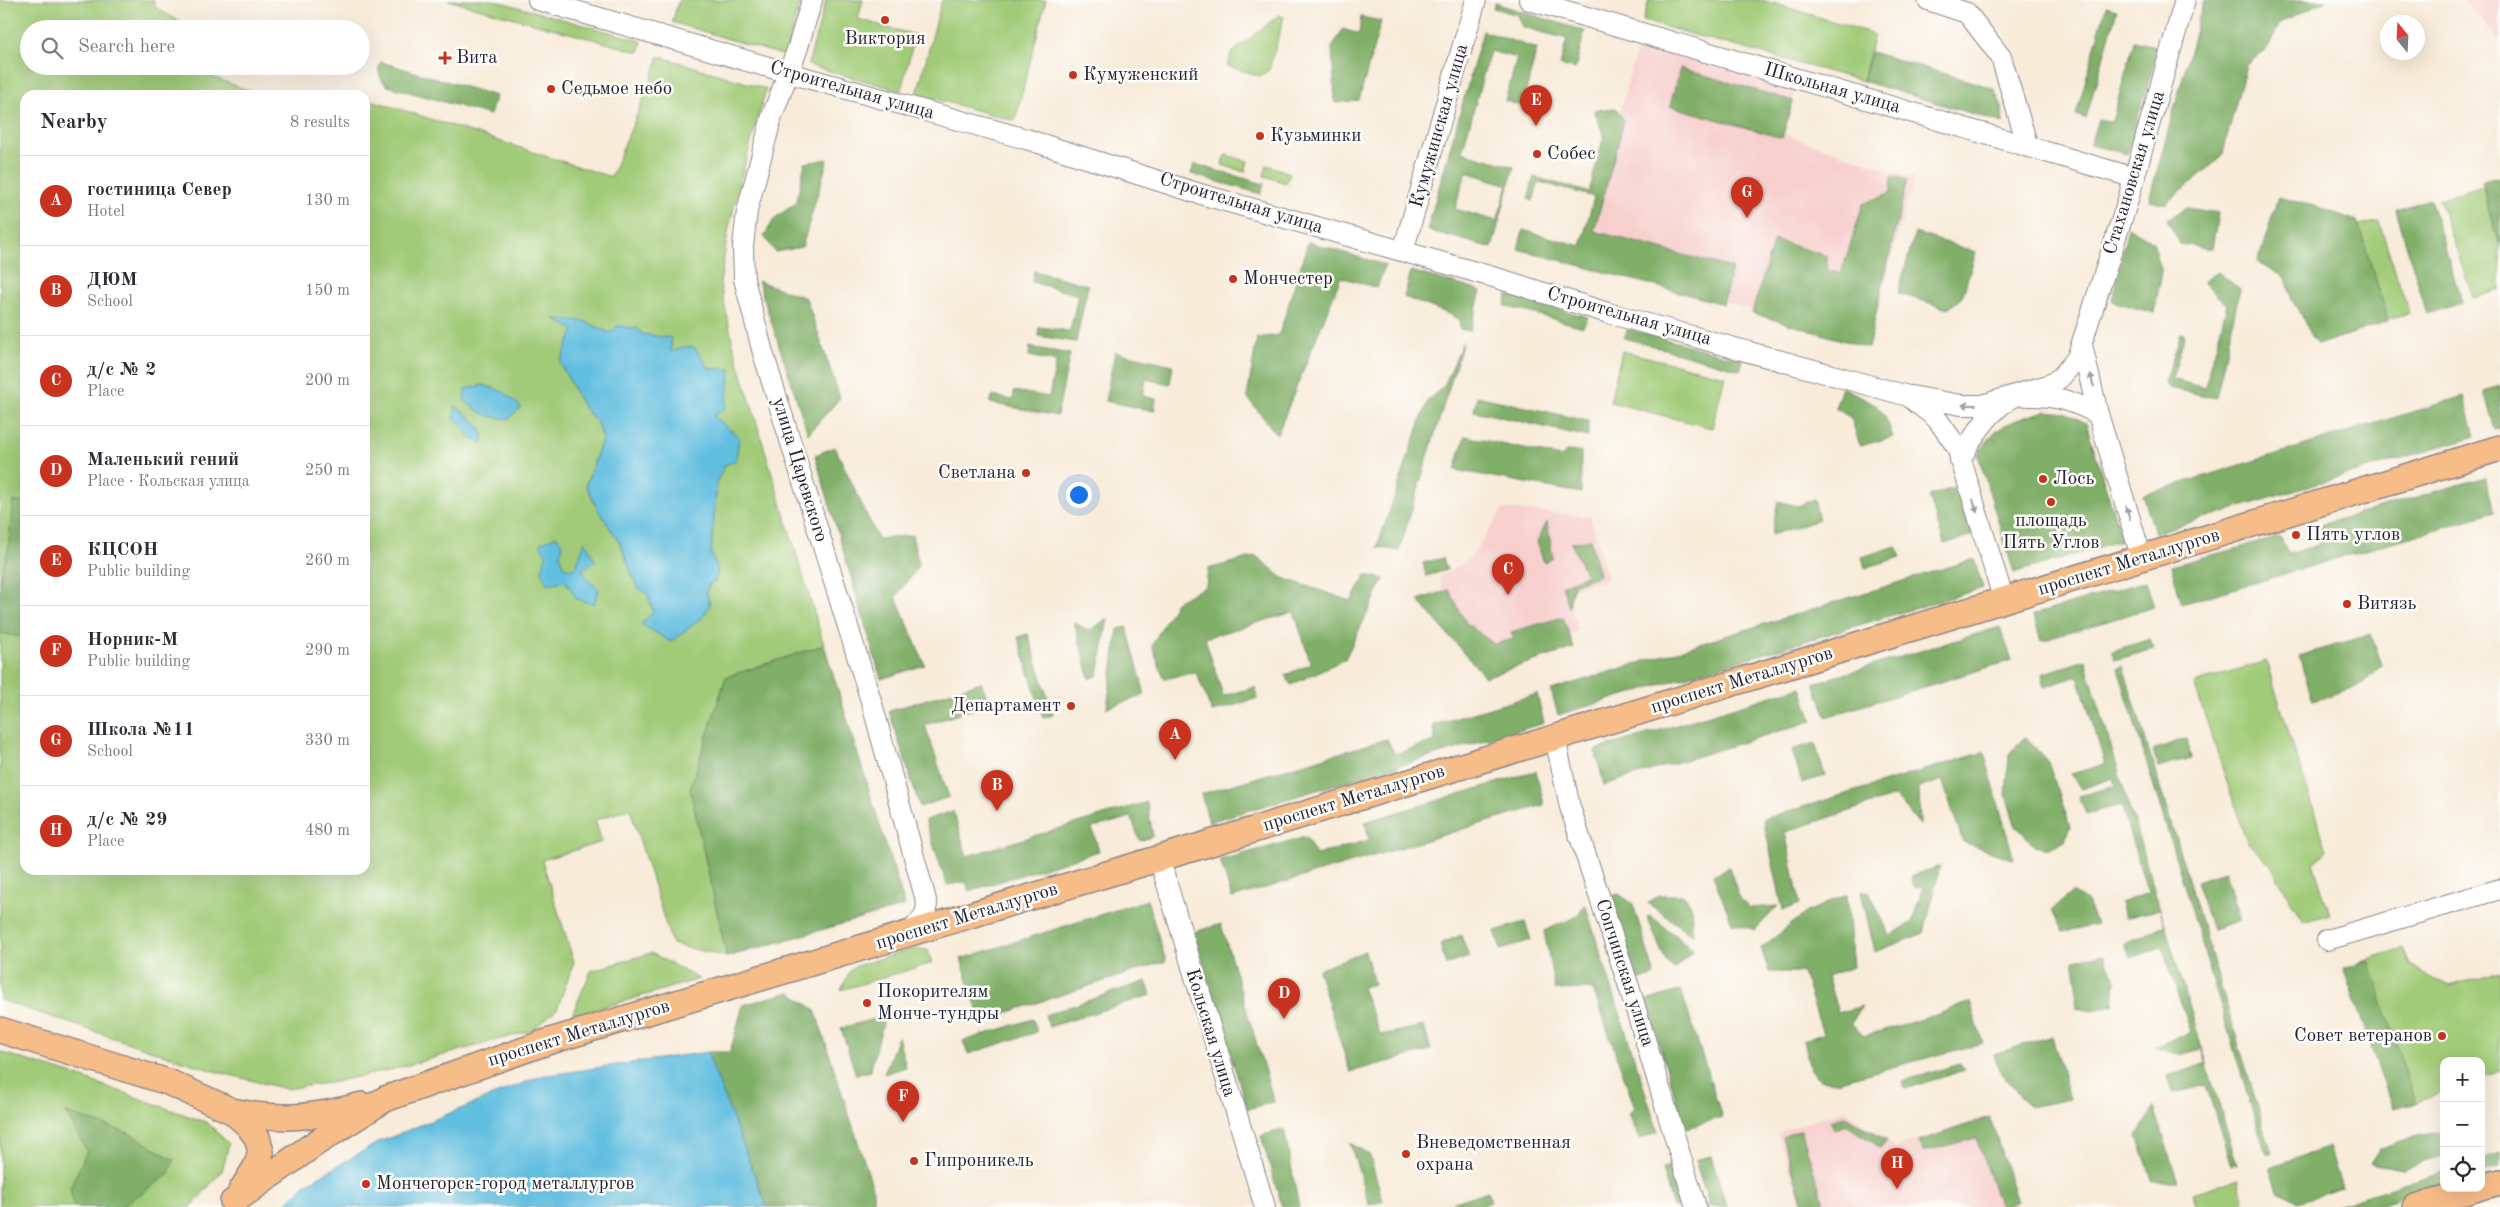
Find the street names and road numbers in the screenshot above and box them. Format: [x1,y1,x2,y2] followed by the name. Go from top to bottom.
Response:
[1407,41,1473,210] street label: Кумужинская улица
[768,58,937,124] street label: Строительная улица
[1762,60,1903,118] street label: Школьная улица
[2101,88,2169,257] street label: Стахановская улица
[1157,170,1326,238] street label: Строительная улица
[1545,284,1714,350] street label: Строительная улица
[768,395,830,545] street label: улица Царевского
[2036,526,2222,600] street label: проспект Металлургов
[1649,644,1835,718] street label: проспект Металлургов
[1261,762,1447,836] street label: проспект Металлургов
[874,880,1060,954] street label: проспект Металлургов
[1591,897,1657,1050] street label: Сопчинская улица
[1182,967,1239,1100] street label: Кольская улица
[486,997,672,1071] street label: проспект Металлургов

